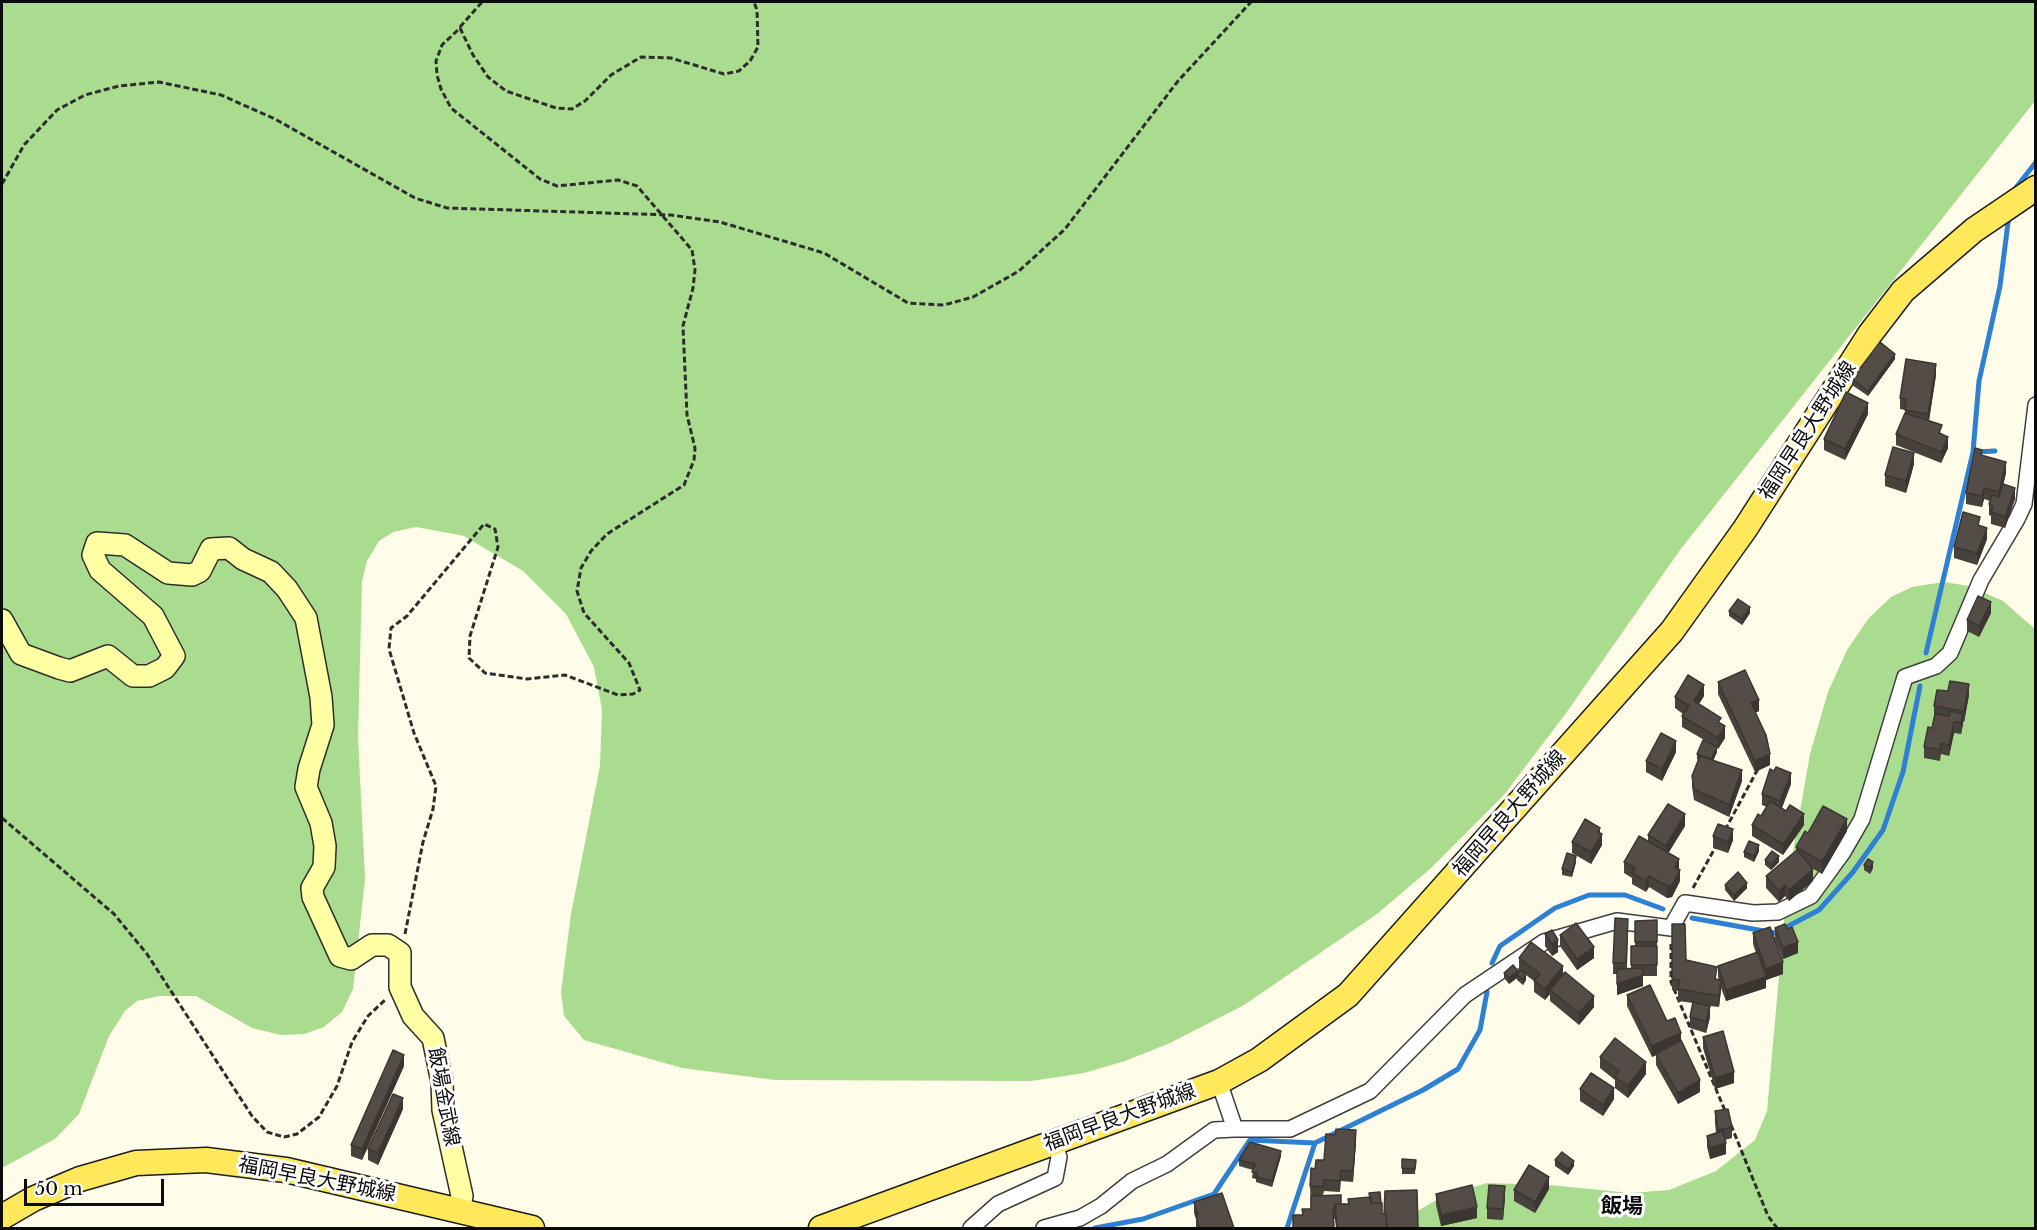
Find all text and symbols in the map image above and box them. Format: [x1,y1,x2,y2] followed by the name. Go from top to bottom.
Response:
[1754,357,1862,505] street label: 福岡早良大野城線
[1448,746,1572,882] street label: 福岡早良大野城線
[422,1046,464,1148] street label: 飯場金武線
[1041,1079,1199,1157] street label: 福岡早良大野城線
[236,1153,398,1207] street label: 福岡早良大野城線
[27,1167,166,1205] scale bar
[35,1178,83,1200] text: 50 m
[1601,1194,1643,1220] district label: 飯場

